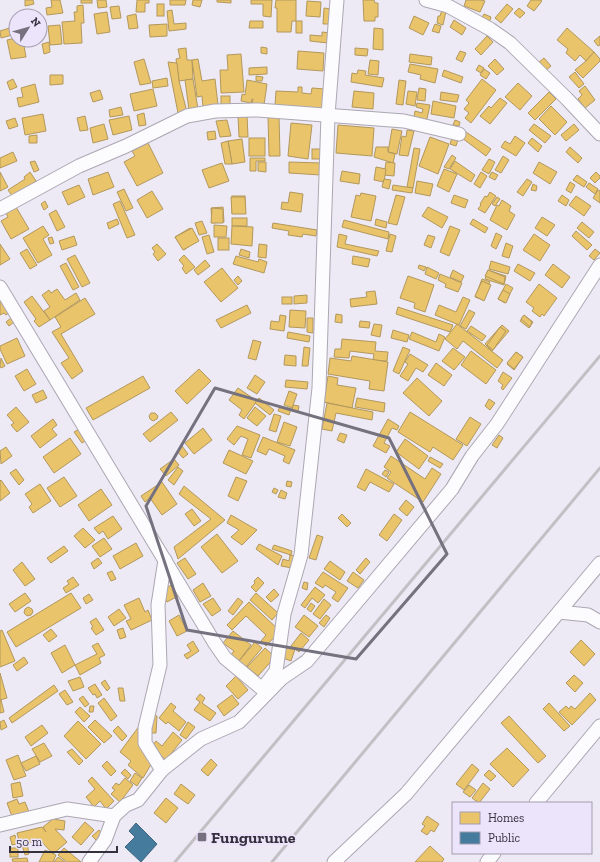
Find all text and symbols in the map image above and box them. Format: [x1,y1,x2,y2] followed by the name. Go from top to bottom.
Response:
[8,8,48,48] north arrow
[28,15,44,30] text: N
[452,802,592,854] legend
[488,811,524,825] text: Homes
[10,828,117,854] scale bar
[211,828,296,847] place label: Fungurume
[196,831,208,843] marker: Fungurume
[488,831,521,845] text: Public
[16,835,43,849] text: 50 m

